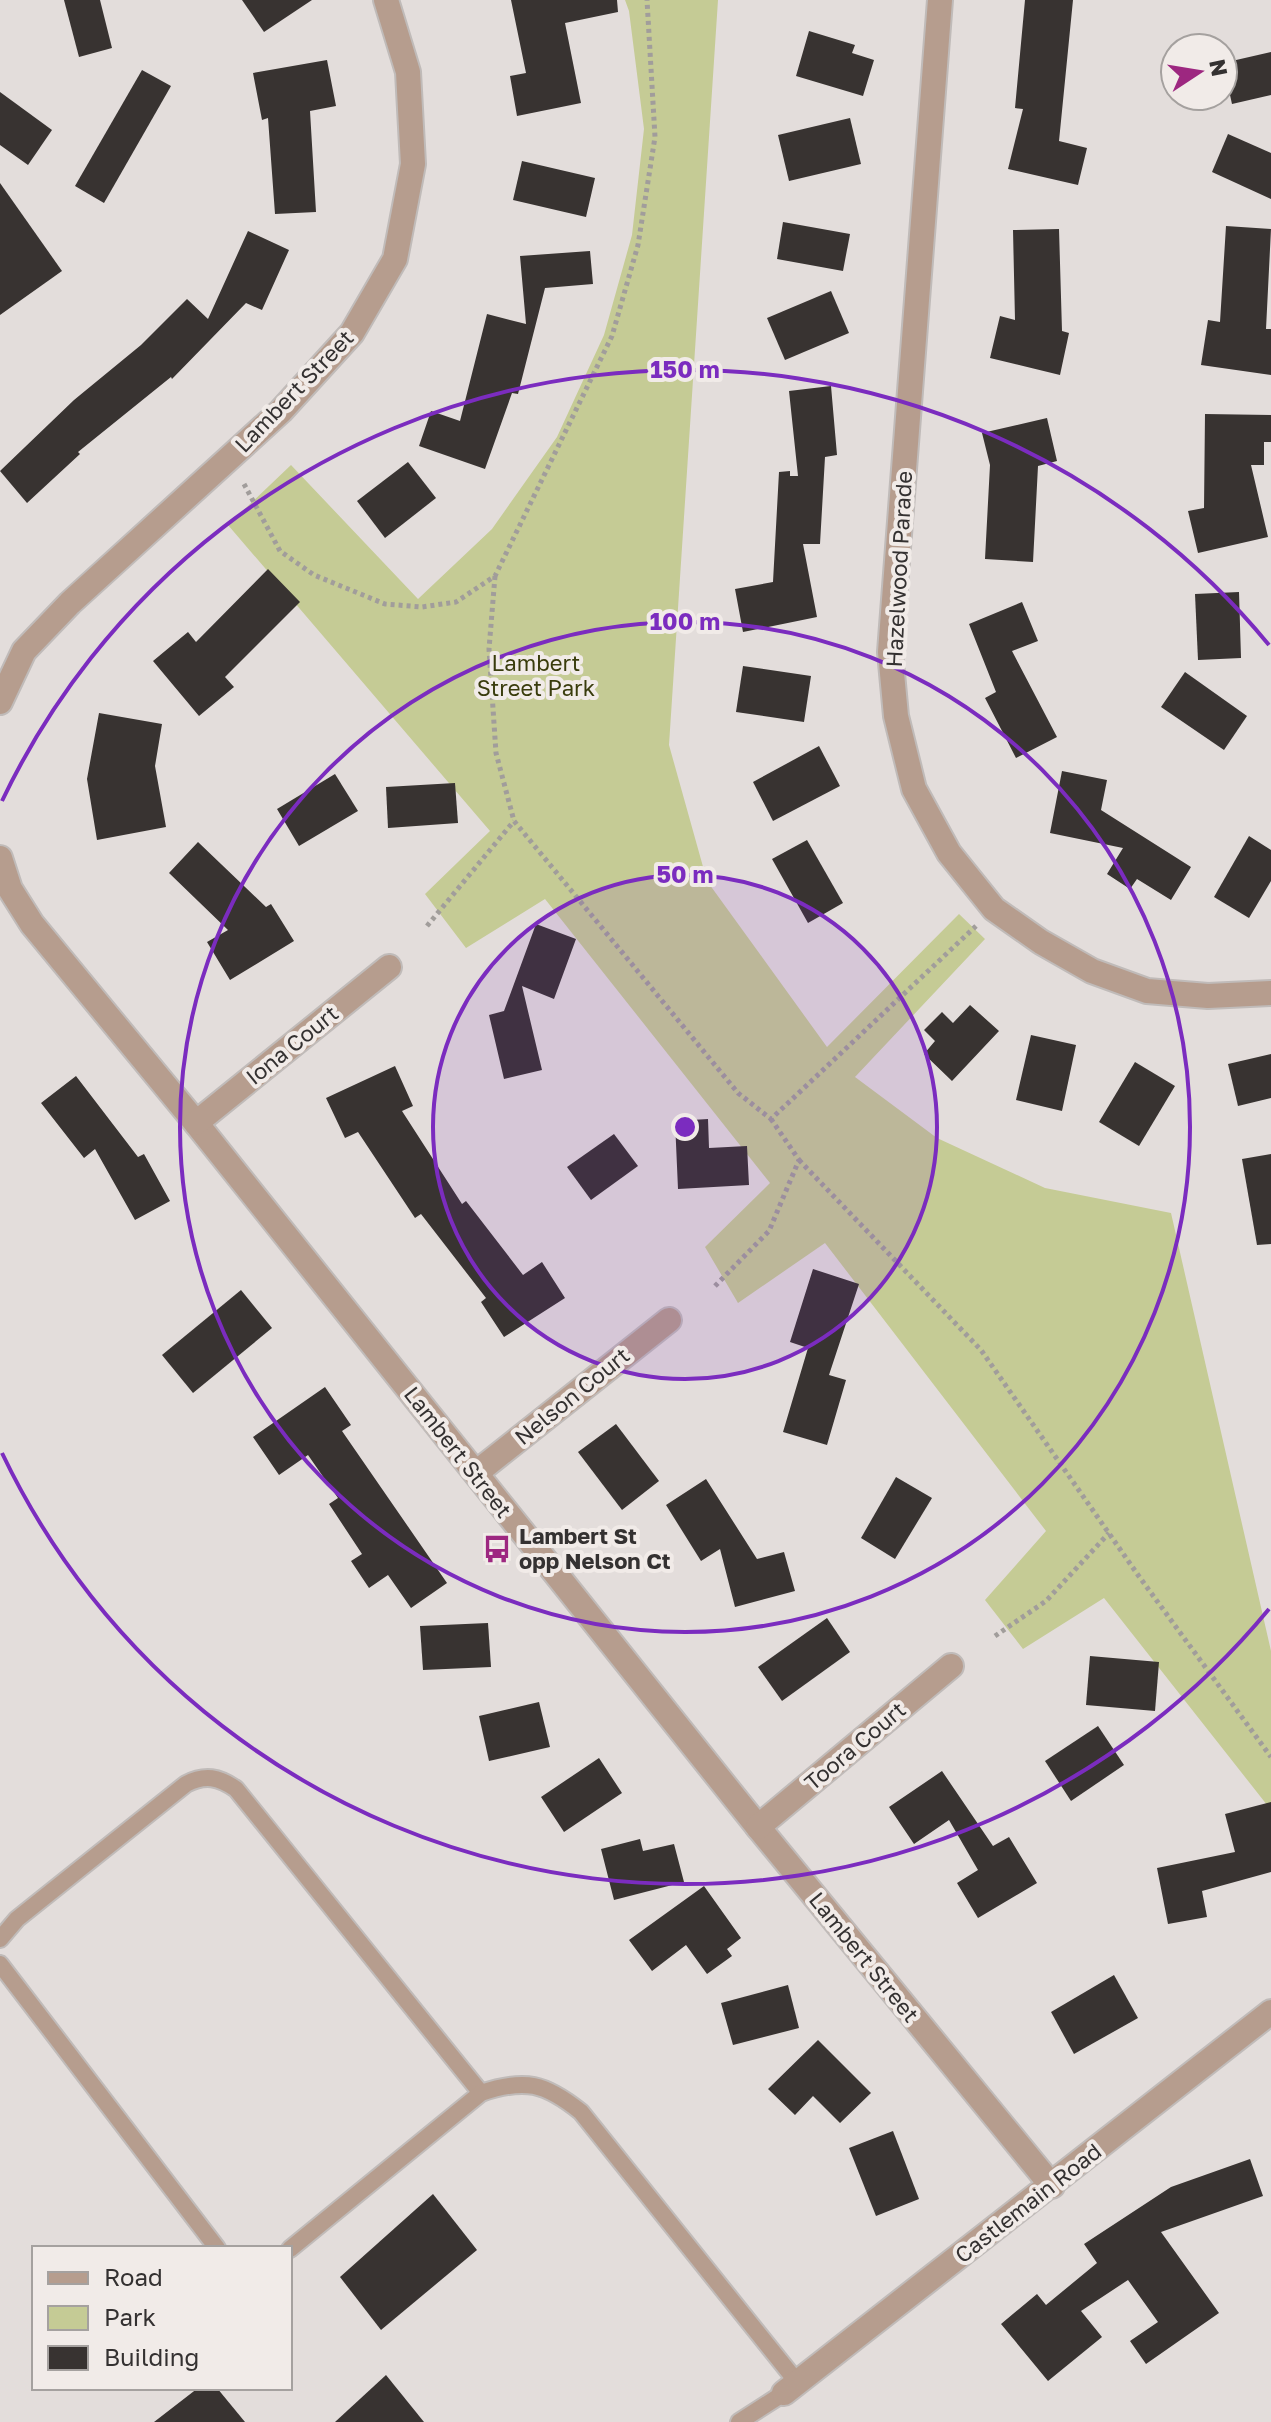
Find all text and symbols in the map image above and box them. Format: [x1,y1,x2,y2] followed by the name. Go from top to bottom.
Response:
[1159,32,1239,112] north arrow
[1204,57,1234,79] text: N
[229,324,359,457] street label: Lambert Street
[650,354,720,383] text: 150 m
[880,470,917,668] street label: Hazelwood Parade
[650,606,720,635] text: 100 m
[477,649,595,701] park label: Lambert Street Park
[656,859,714,888] text: 50 m
[240,999,343,1090] street label: Iona Court
[671,1113,699,1141] centre of rings
[509,1341,634,1450] street label: Nelson Court
[399,1381,518,1523] street label: Lambert Street
[519,1522,671,1574] place label: Lambert St opp Nelson Ct
[482,1534,512,1564] bus stop icon: Lambert St opp Nelson Ct
[799,1696,911,1796] street label: Toora Court
[804,1886,925,2027] street label: Lambert Street
[949,2137,1106,2268] street label: Castlemain Road
[32,2246,292,2390] legend
[104,2262,163,2291] text: Road
[104,2302,156,2331] text: Park
[104,2342,199,2371] text: Building

